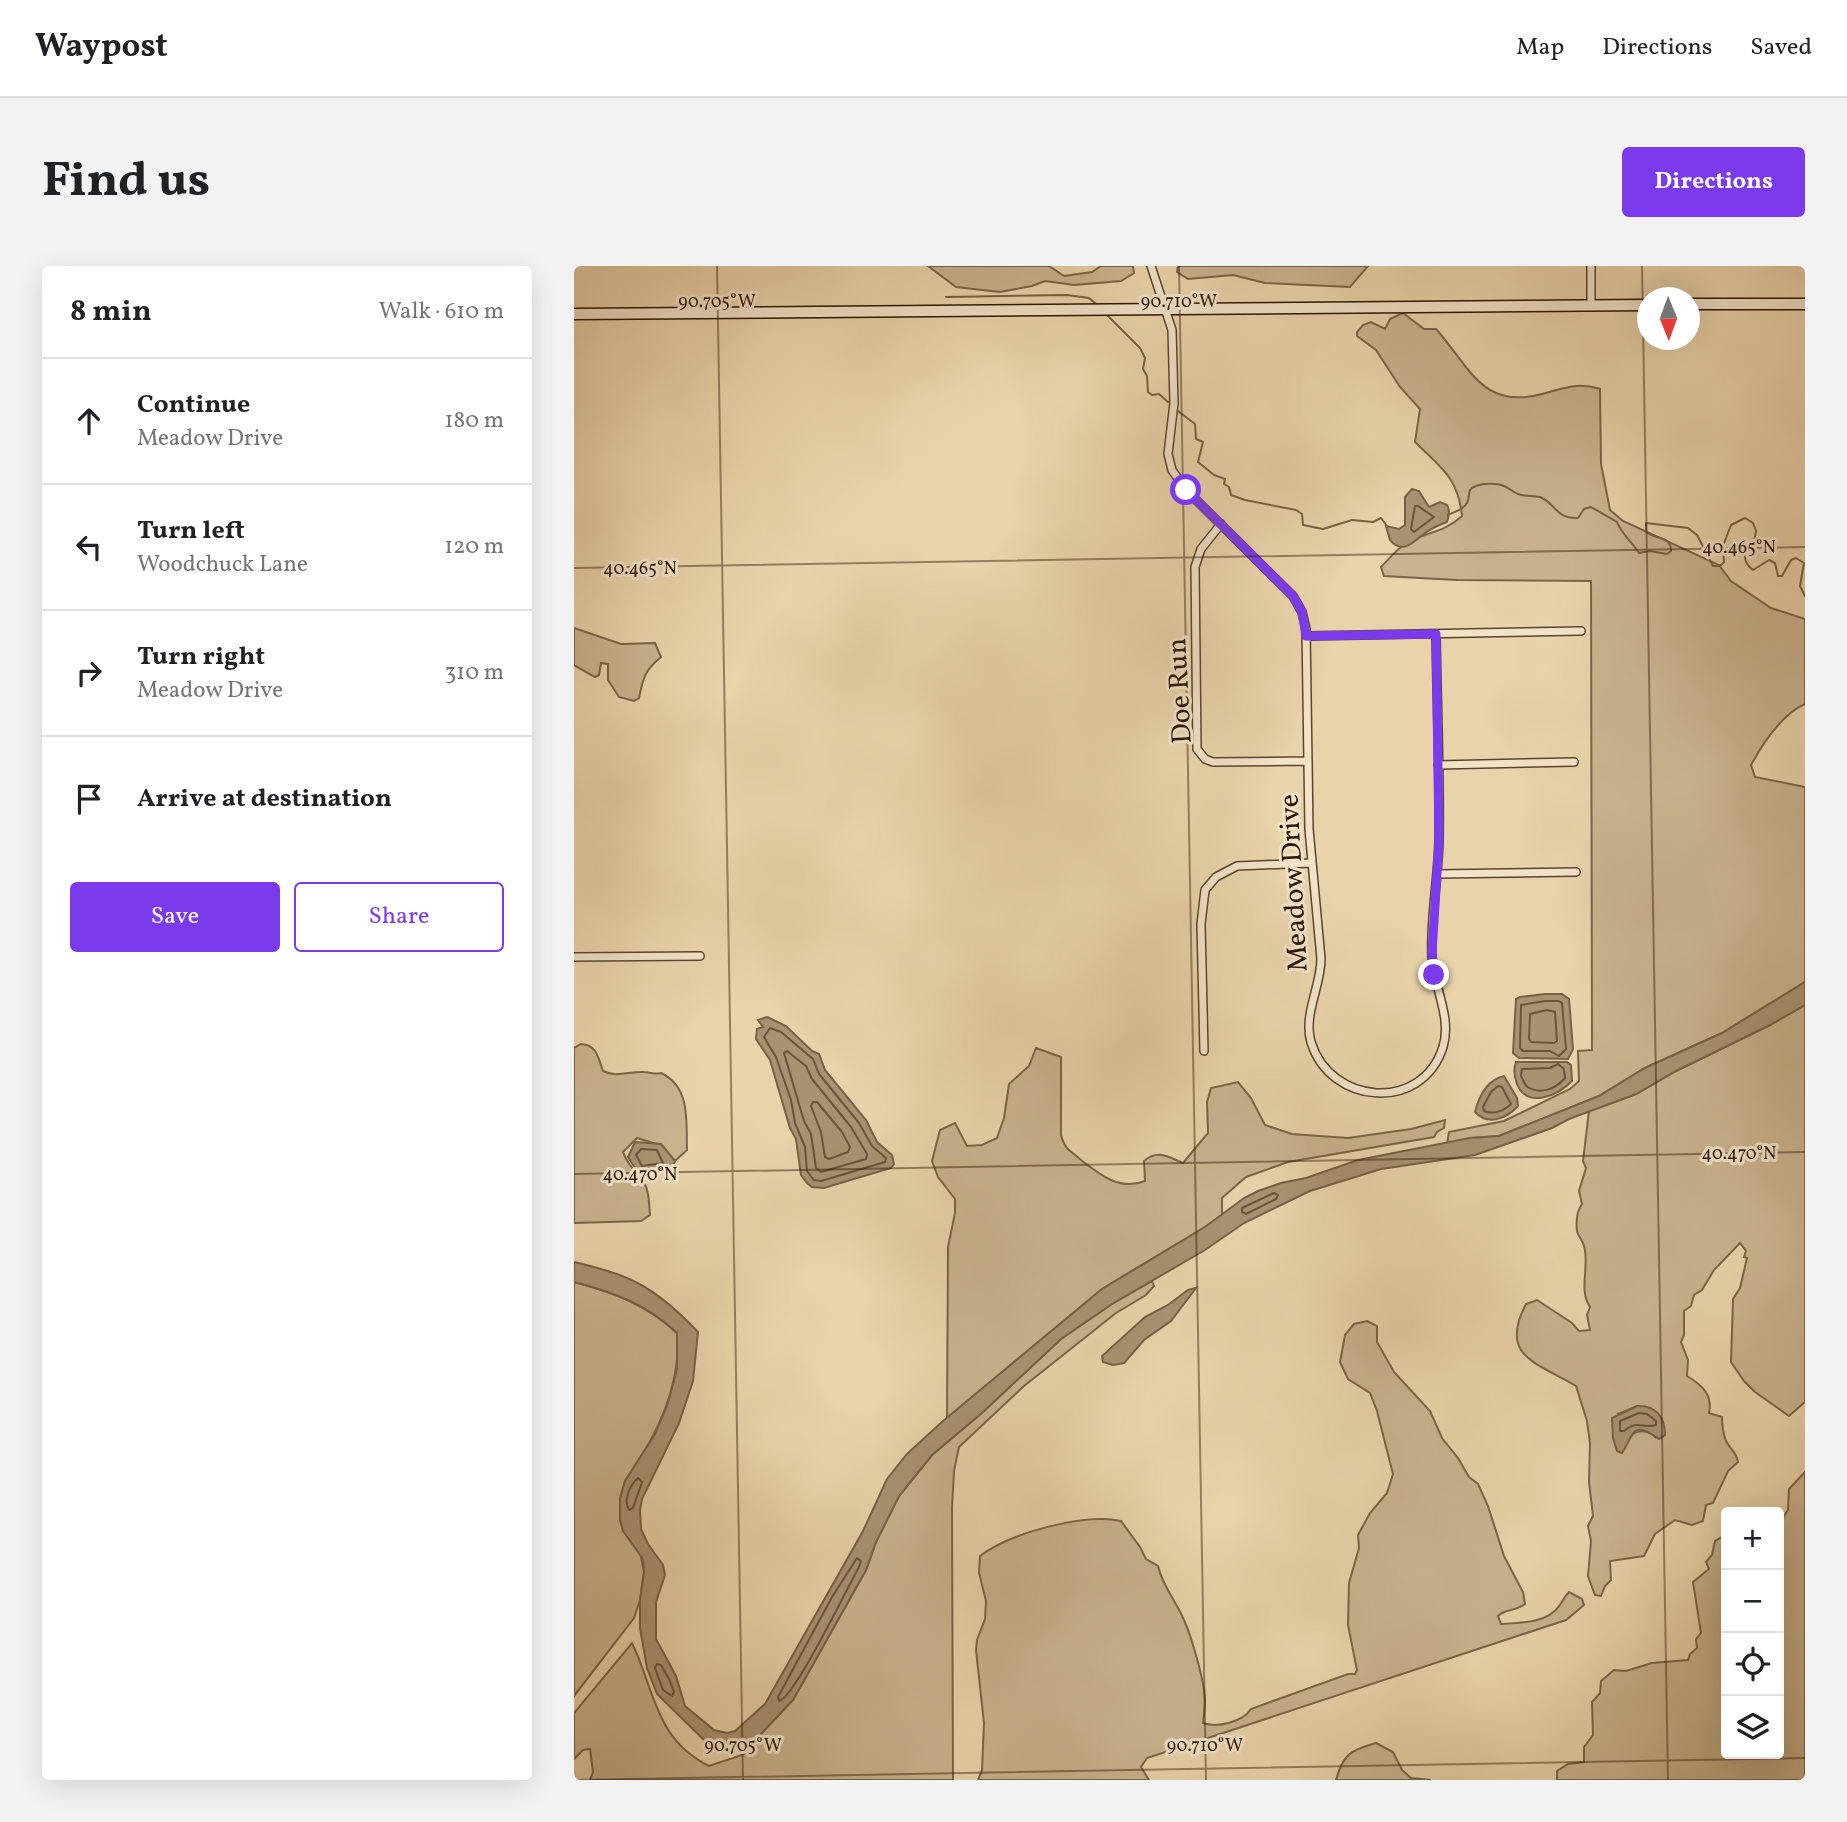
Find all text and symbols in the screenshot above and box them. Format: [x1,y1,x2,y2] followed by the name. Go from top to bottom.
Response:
[35,25,168,71] text: Waypost
[1516,31,1564,65] text: Map
[1602,31,1712,65] text: Directions
[1750,31,1812,65] text: Saved
[1622,147,1805,217] button: Directions
[42,148,210,217] text: Find us
[1637,287,1700,350] north arrow
[678,290,756,315] text: 90.705°W
[1141,290,1217,315] text: 90.710°W
[70,291,152,333] text: 8 min
[379,296,504,328] text: Walk · 610 m
[137,387,250,423] text: Continue
[70,402,108,440] icon: ahead
[445,405,504,437] text: 180 m
[137,423,283,455] text: Meadow Drive
[1170,474,1201,505] route start
[137,513,245,549] text: Turn left
[70,528,108,566] icon: left
[444,531,504,563] text: 120 m
[1702,536,1776,561] text: 40.465°N
[137,549,308,581] text: Woodchuck Lane
[603,557,677,582] text: 40.465°N
[1158,637,1203,745] street label: Doe Run
[137,639,265,675] text: Turn right
[70,654,108,692] icon: right
[444,657,504,689] text: 310 m
[137,675,283,707] text: Meadow Drive
[70,780,108,818] icon: arrive
[137,781,392,817] text: Arrive at destination
[1270,793,1319,973] street label: Meadow Drive
[70,882,280,952] button: Save
[294,882,504,952] button: Share
[1418,959,1449,990] route end
[1702,1142,1776,1167] text: 40.470°N
[603,1163,677,1188] text: 40.470°N
[1721,1507,1784,1759] map controls
[1721,1507,1784,1570] button: +
[1721,1570,1784,1633] button: −
[1721,1633,1784,1696] button: locate
[1721,1696,1784,1759] button: layers
[704,1734,782,1759] text: 90.705°W
[1167,1734,1243,1759] text: 90.710°W

